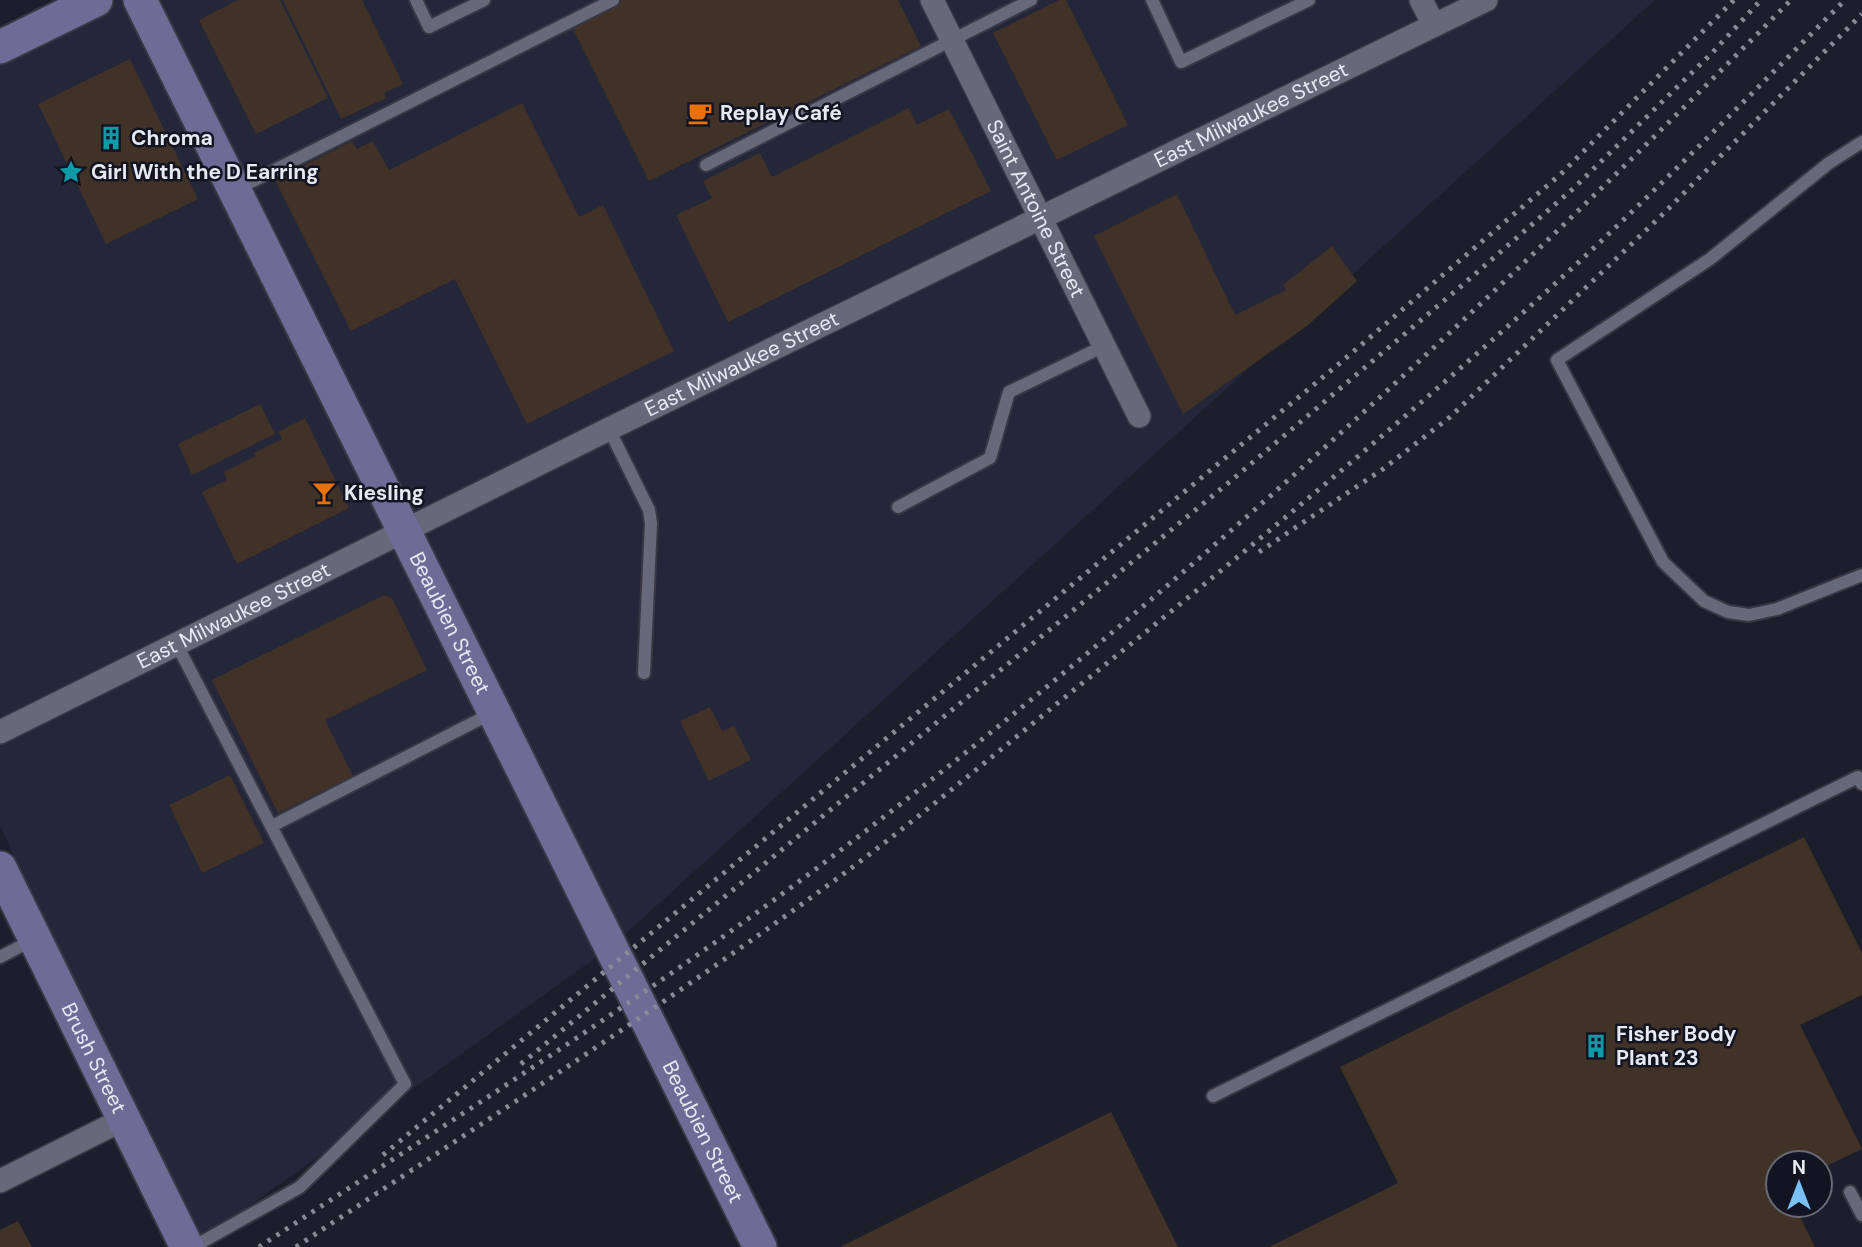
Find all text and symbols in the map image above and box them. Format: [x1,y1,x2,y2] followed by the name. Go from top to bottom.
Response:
[1149,56,1353,174] street label: East Milwaukee Street
[686,99,714,127] cafe icon: Replay Café
[720,99,842,127] place label: Replay Café
[980,115,1092,302] street label: Saint Antoine Street
[97,124,125,152] building icon: Chroma
[131,124,213,152] place label: Chroma
[57,158,85,186] place icon: Girl With the D Earring
[91,158,319,186] place label: Girl With the D Earring
[640,305,843,423] street label: East Milwaukee Street
[310,479,338,507] bar icon: Kiesling
[344,479,424,507] place label: Kiesling
[403,547,497,699] street label: Beaubien Street
[132,556,335,676] street label: East Milwaukee Street
[55,998,133,1118] street label: Brush Street
[1616,1020,1737,1072] place label: Fisher Body Plant 23
[1582,1032,1610,1060] building icon: Fisher Body Plant 23
[656,1056,750,1208] street label: Beaubien Street
[1764,1149,1834,1219] north arrow
[1792,1155,1806,1180] text: N

